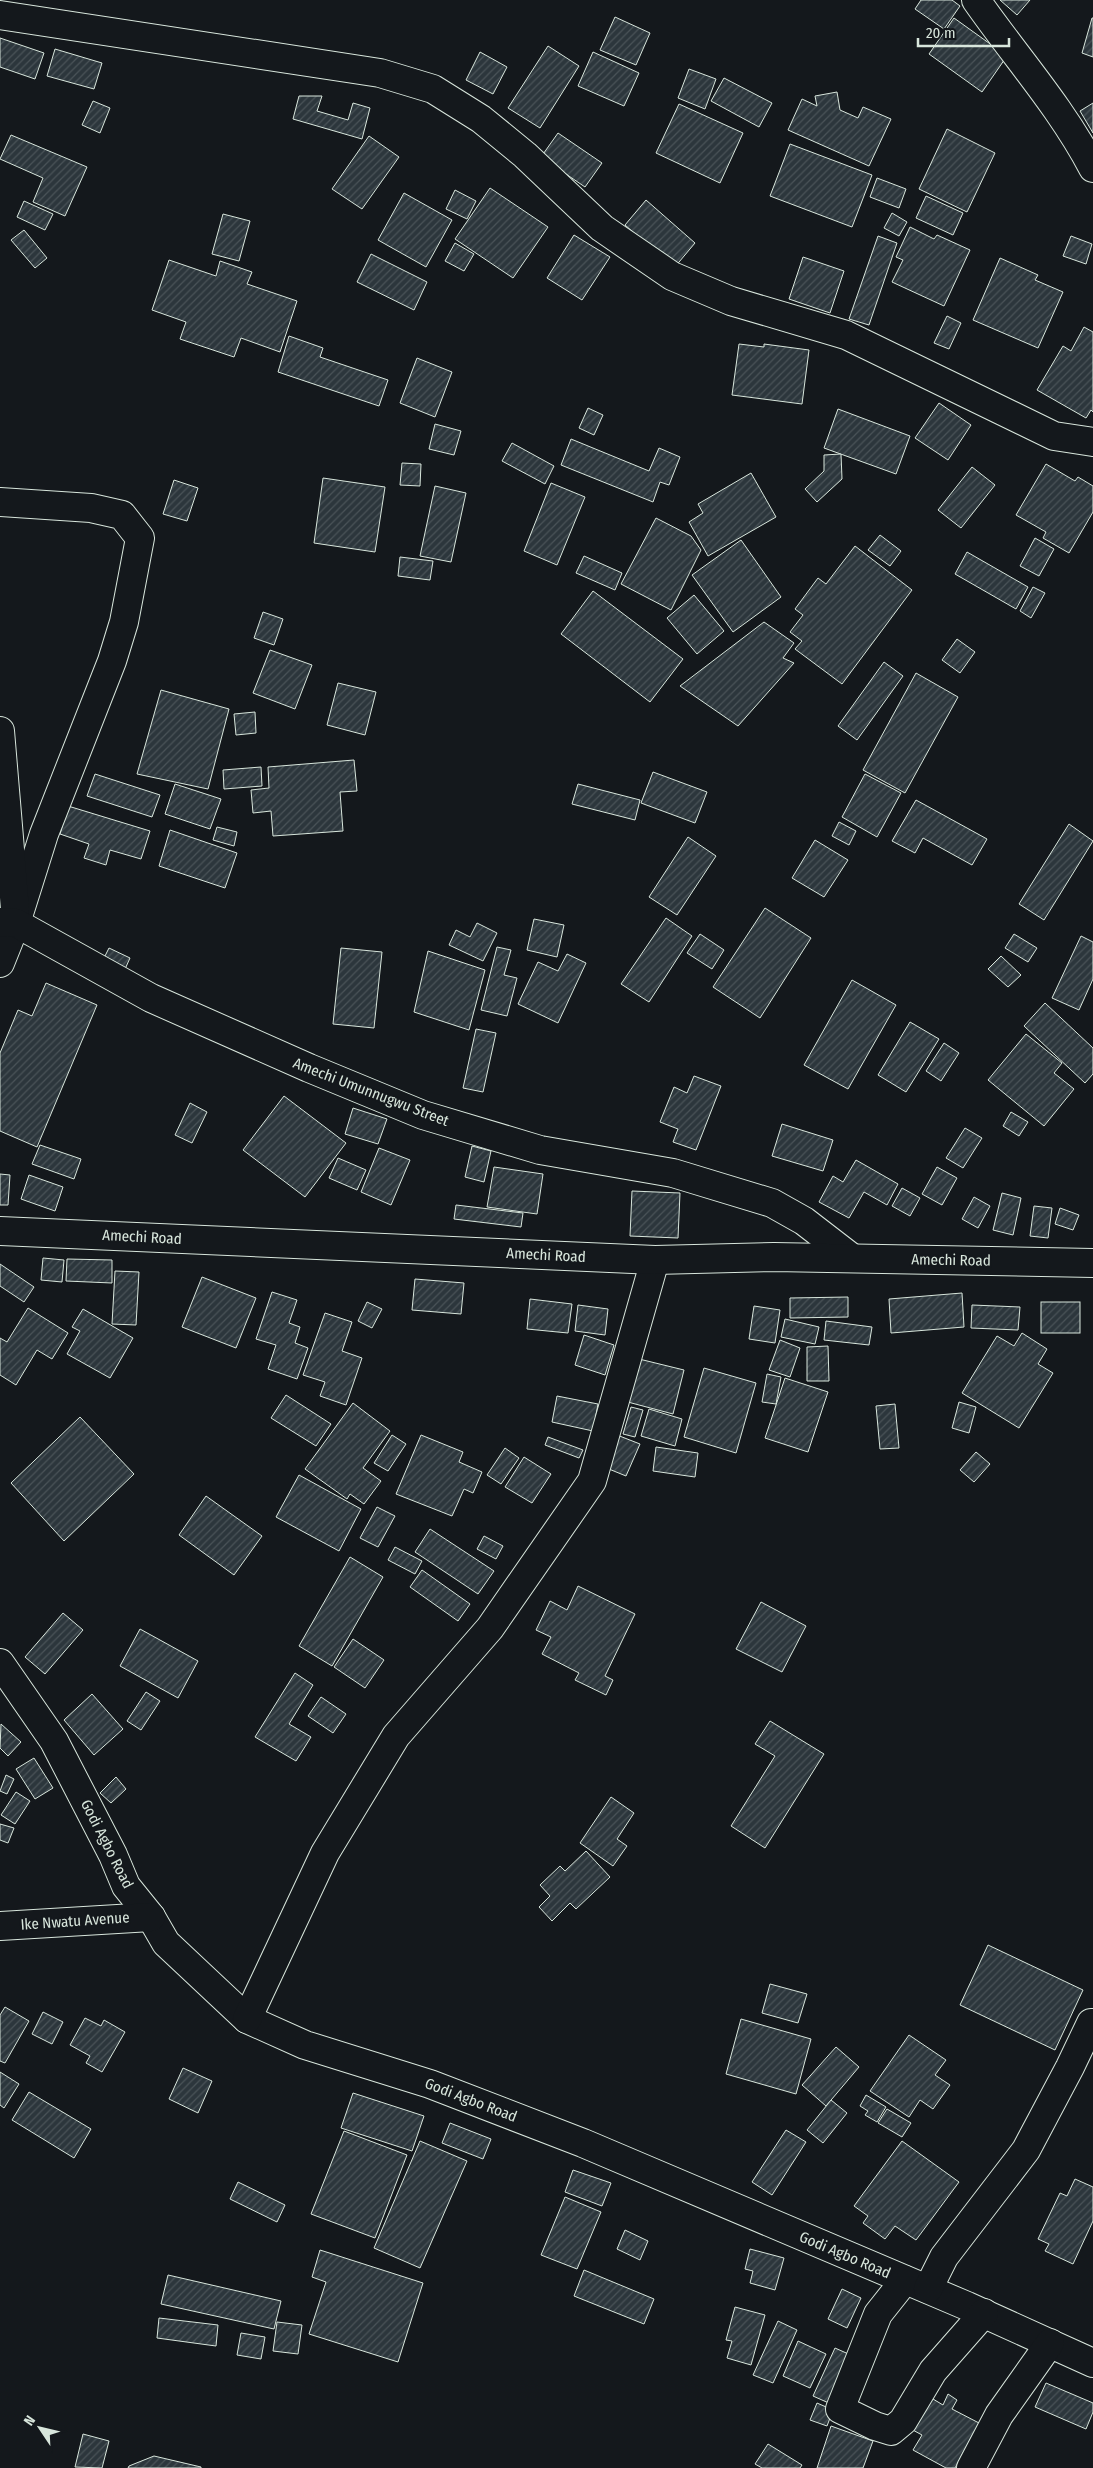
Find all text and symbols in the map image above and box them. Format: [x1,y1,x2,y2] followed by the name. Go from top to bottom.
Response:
[918,15,1009,47] scale bar
[926,24,956,42] text: 20 m
[291,1054,452,1130] street label: Amechi Umunnugwu Street
[102,1226,182,1248] street label: Amechi Road
[506,1244,586,1266] street label: Amechi Road
[911,1250,991,1270] street label: Amechi Road
[77,1797,137,1891] street label: Godi Agbo Road
[20,1908,130,1934] street label: Ike Nwatu Avenue
[422,2074,520,2126] street label: Godi Agbo Road
[797,2228,893,2282] street label: Godi Agbo Road
[15,2403,65,2453] north arrow
[20,2413,39,2429] text: N

